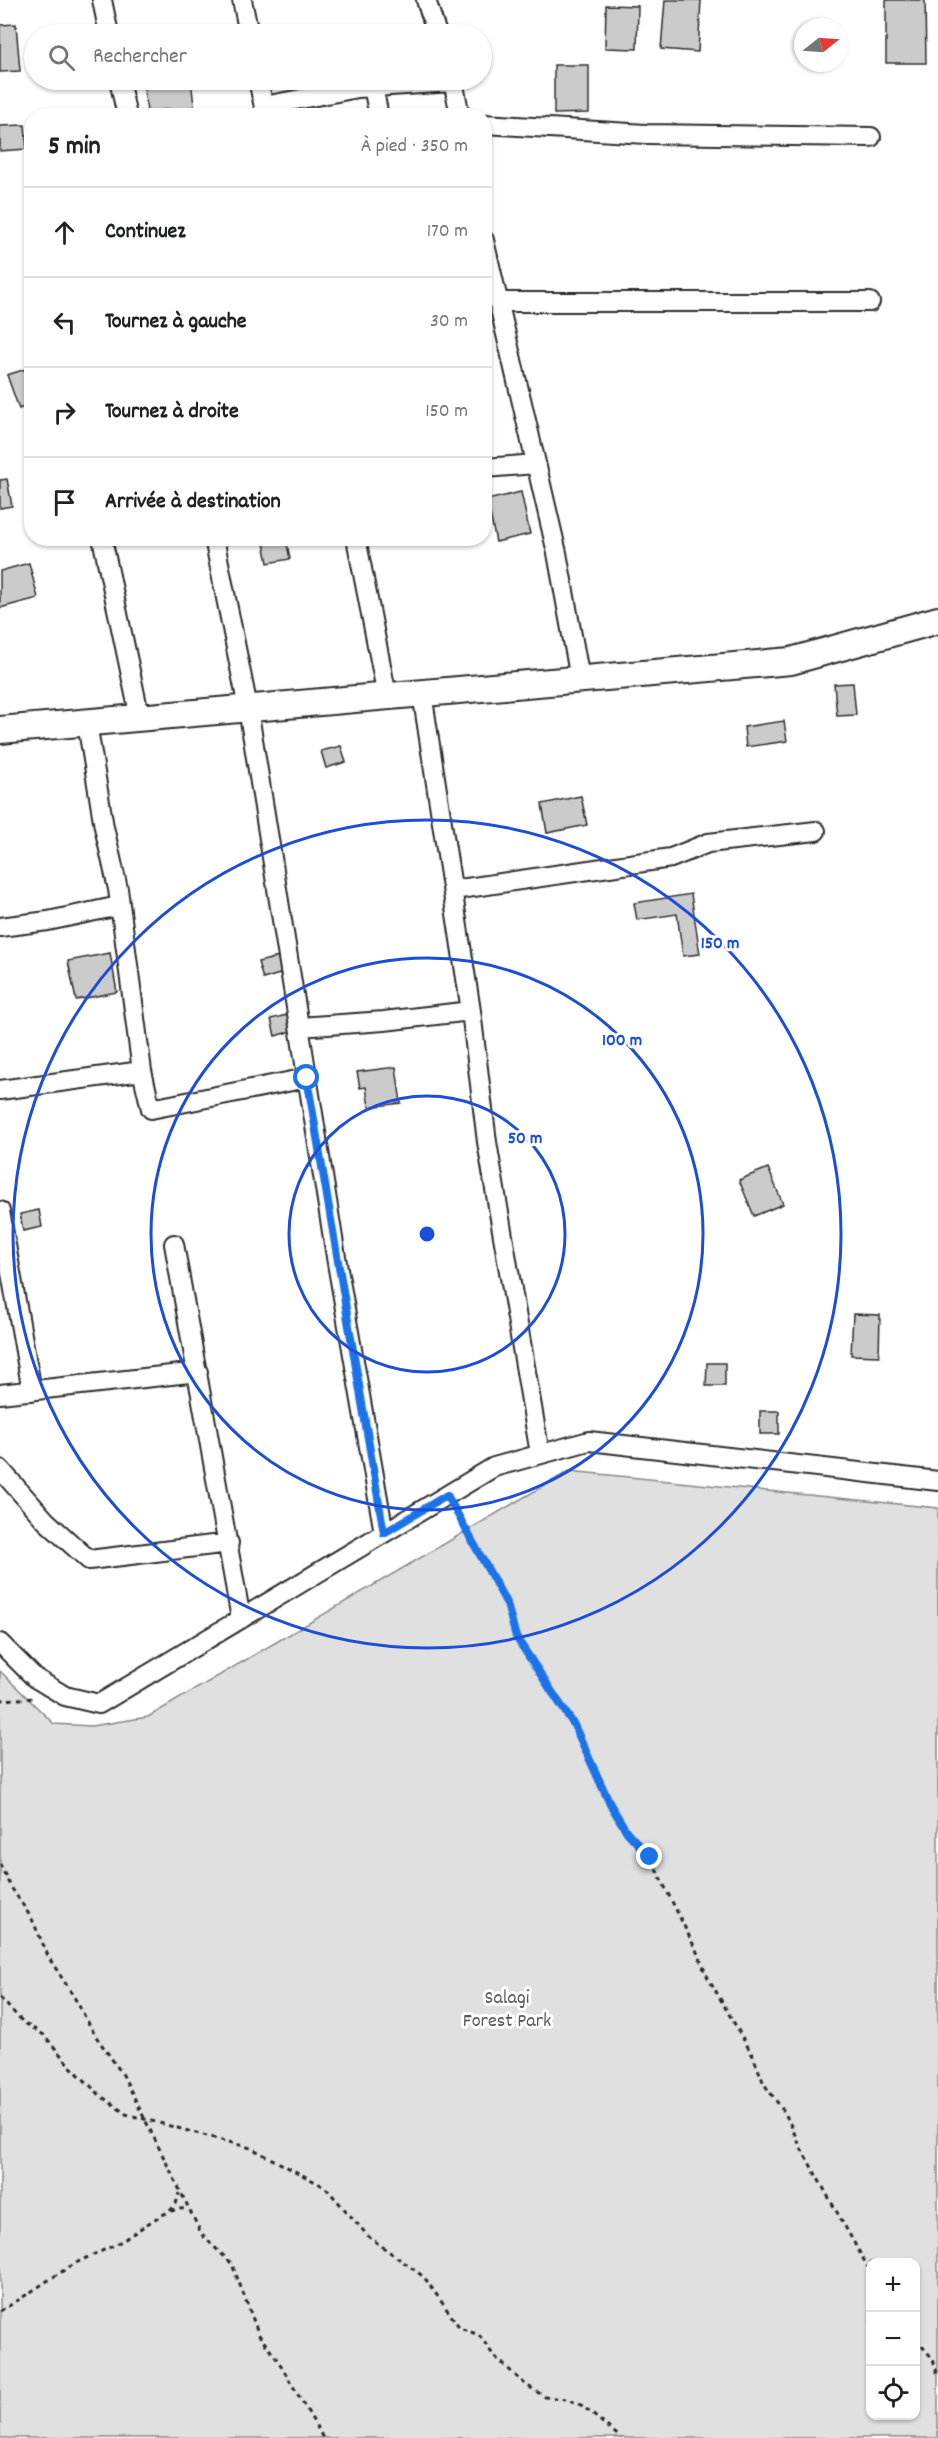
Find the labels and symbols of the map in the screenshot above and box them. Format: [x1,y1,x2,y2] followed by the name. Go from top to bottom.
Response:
[794,18,848,72] north arrow
[701,932,739,957] text: 150 m
[602,1029,642,1054] text: 100 m
[293,1064,319,1090] route start
[508,1127,542,1152] text: 50 m
[417,1224,437,1244] centre of rings
[636,1843,662,1869] route end
[463,1985,551,2036] park label: Salagi Forest Park

